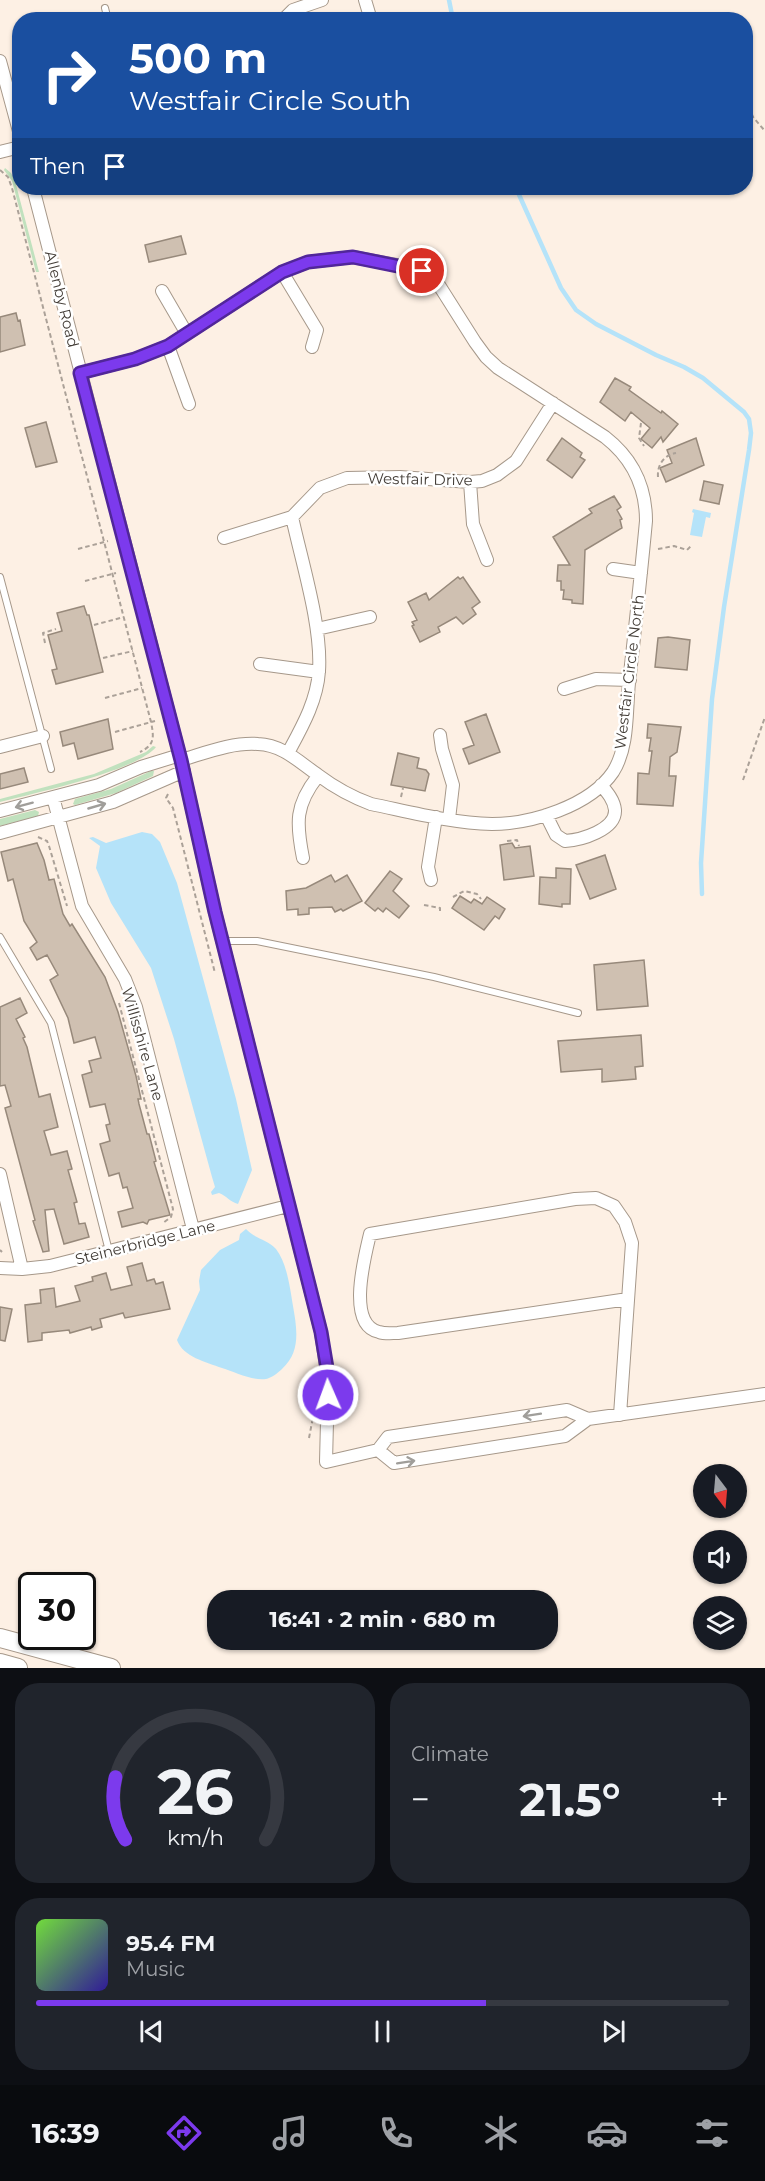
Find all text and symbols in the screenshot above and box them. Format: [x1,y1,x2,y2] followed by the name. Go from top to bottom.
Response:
[129,32,267,84] text: 500 m
[30,36,108,114] icon: right
[129,84,411,117] text: Westfair Circle South
[98,150,131,183] icon: arrive
[30,153,86,180] text: Then
[396,245,447,296] pin
[41,249,83,349] street label: Allenby Road
[405,254,438,287] icon: arrive
[367,469,473,489] street label: Westfair Drive
[610,593,648,751] street label: Westfair Circle North
[15,799,34,811] one-way arrow
[87,800,106,812] one-way arrow
[118,985,168,1103] street label: Willisshire Lane
[73,1215,217,1269] street label: Steinerbridge Lane
[296,1363,360,1427] position arrow
[523,1410,543,1421] one-way arrow
[395,1456,415,1467] one-way arrow
[693,1464,747,1518] north arrow
[693,1464,747,1650] map controls
[693,1530,747,1584] button: sound
[18,1572,96,1650] speed limit sign: 30
[693,1596,747,1650] button: layers
[269,1606,496,1633] text: 16:41 · 2 min · 680 m
[411,1742,489,1766] text: Climate
[157,1754,233,1830] text: 26
[519,1772,621,1827] text: 21.5°
[411,1779,430,1819] text: −
[710,1779,729,1819] text: +
[166,1824,224,1850] text: km/h
[126,1930,215,1957] text: 95.4 FM
[126,1957,185,1981] text: Music
[135,2015,168,2048] icon: previous
[366,2015,399,2048] icon: pause
[597,2015,630,2048] icon: next
[163,2112,205,2154] icon: directions
[269,2112,311,2154] icon: music
[375,2112,417,2154] icon: phone
[480,2112,522,2154] icon: climate
[586,2112,628,2154] icon: car
[691,2112,733,2154] icon: filters
[32,2117,100,2150] text: 16:39

